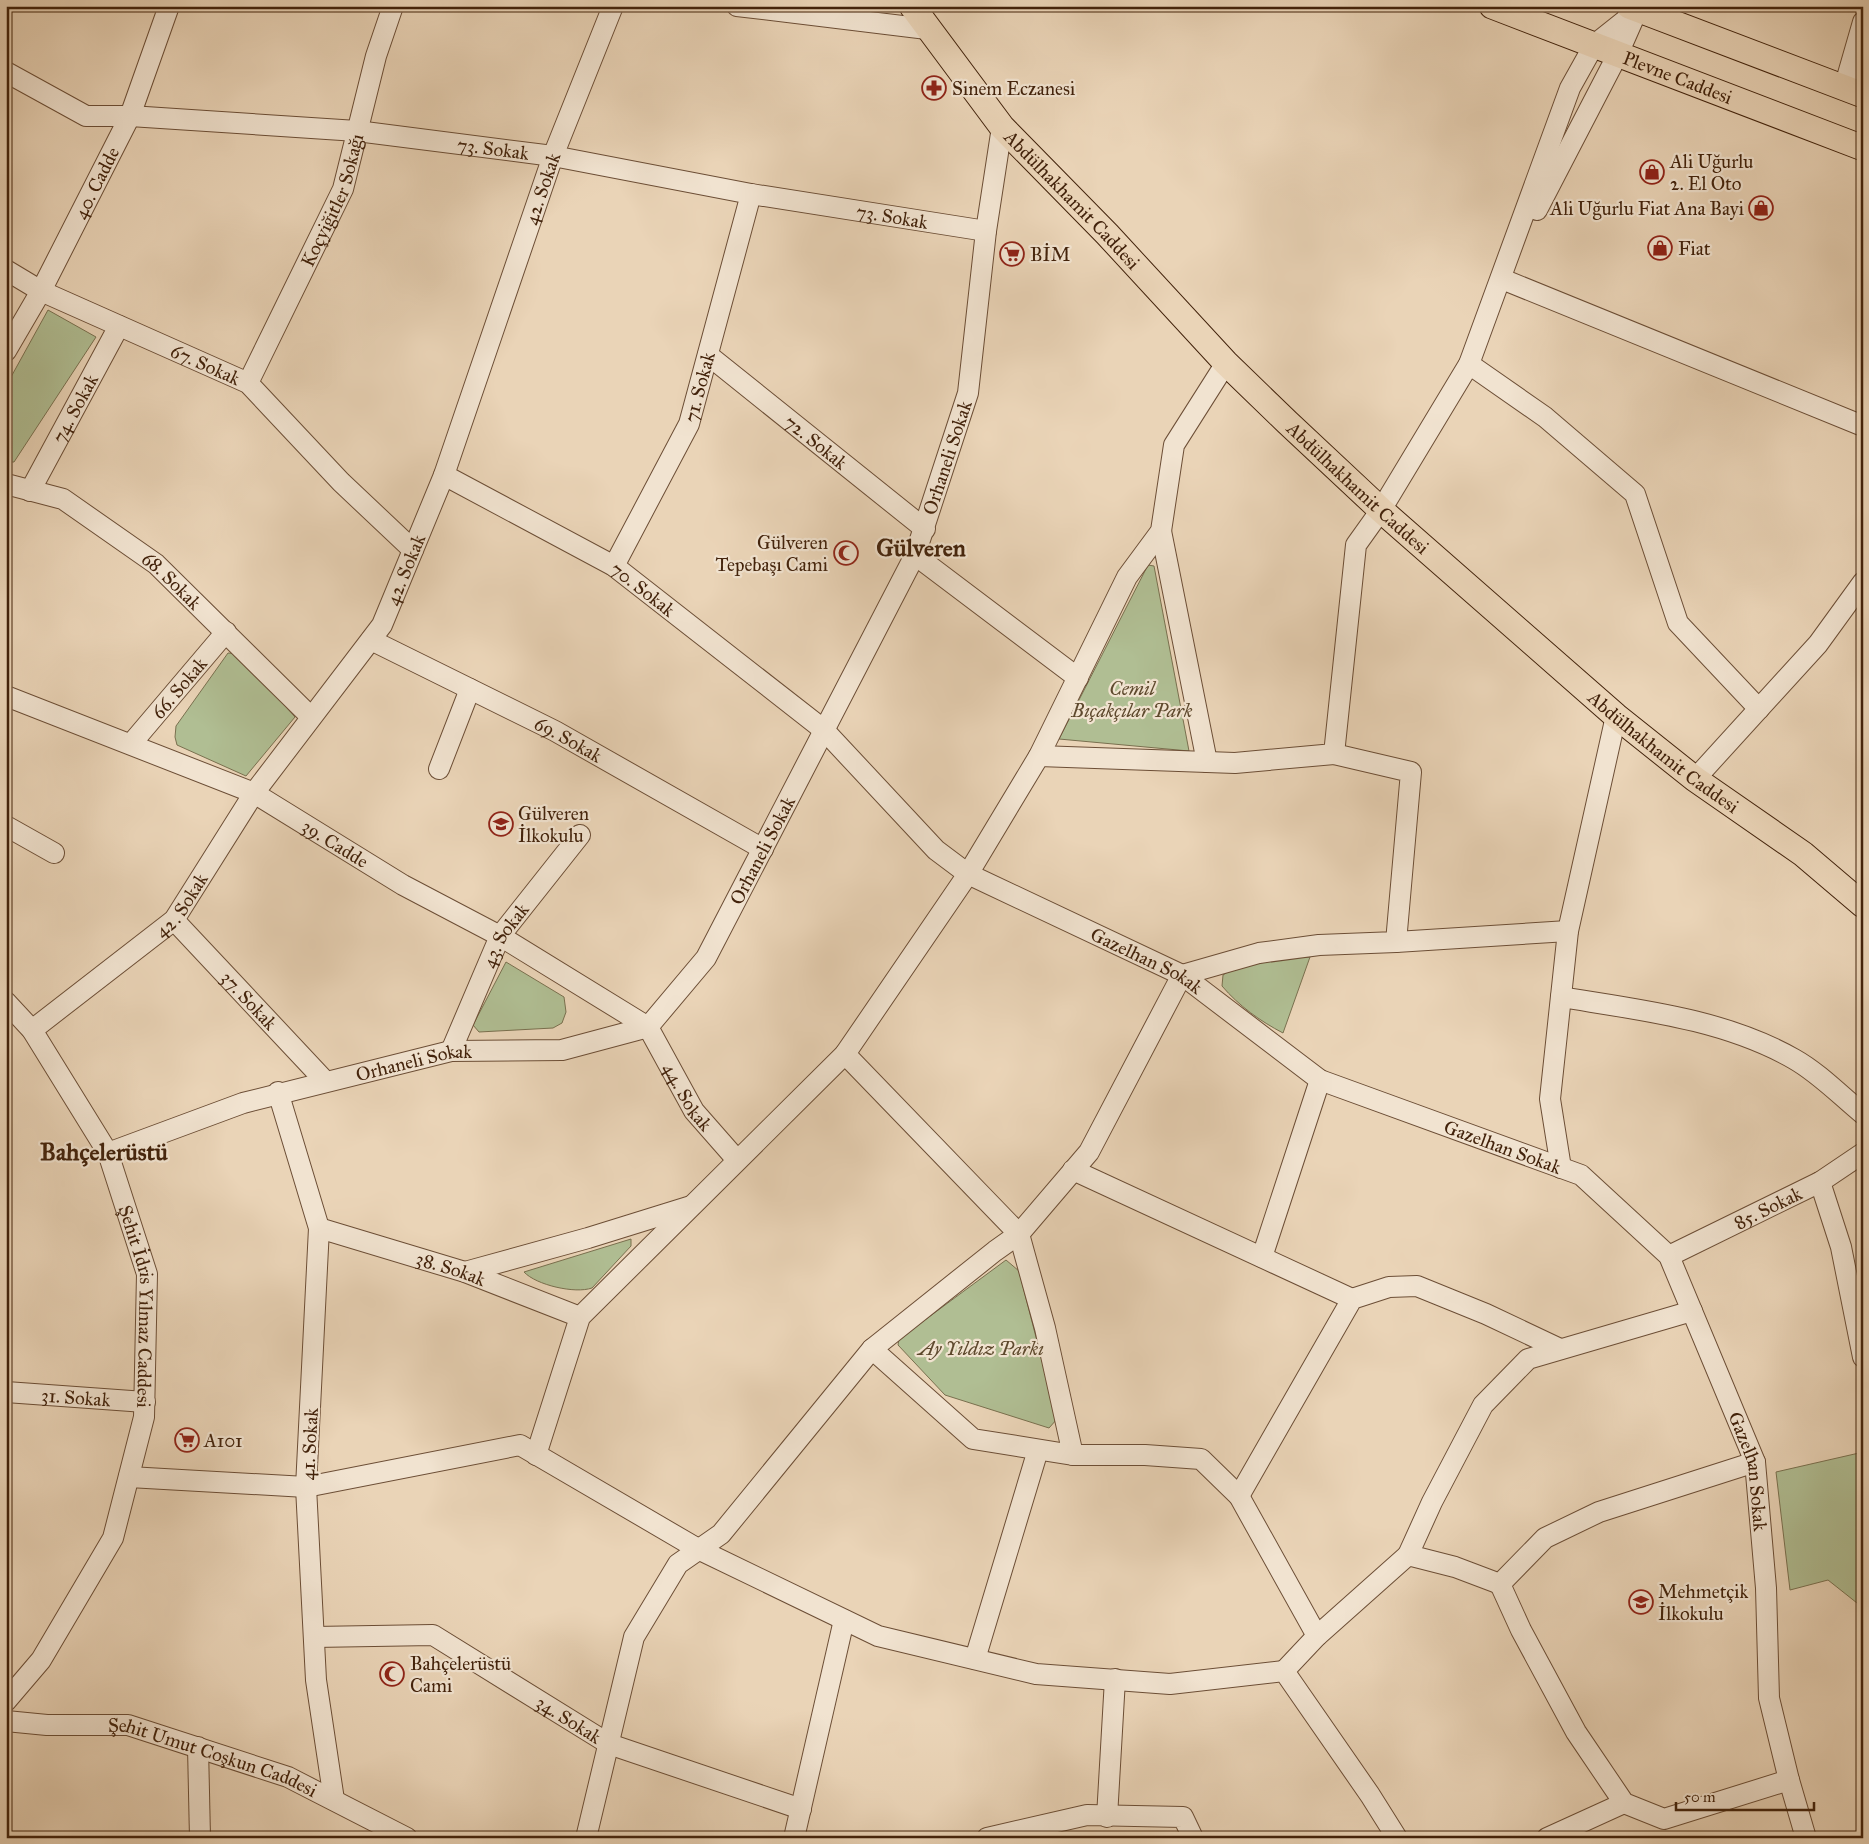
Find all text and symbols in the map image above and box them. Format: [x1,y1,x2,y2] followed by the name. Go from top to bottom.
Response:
[1620,46,1736,109] street label: Plevne Caddesi
[921,75,947,101] pharmacy icon: Sinem Eczanesi
[952,77,1075,100] place label: Sinem Eczanesi
[999,125,1145,274] street label: Abdülhakhamit Caddesi
[296,131,368,270] street label: Koçyiğitler Sokağı
[456,133,530,165] street label: 73. Sokak
[69,143,124,223] street label: 40. Cadde
[519,149,565,228] street label: 42. Sokak
[1669,150,1753,195] place label: Ali Uğurlu 2. El Oto
[1639,159,1665,185] shop icon: Ali Uğurlu 2. El Oto
[1748,195,1774,221] shop icon: Ali Uğurlu Fiat Ana Bayi
[1549,197,1744,221] place label: Ali Uğurlu Fiat Ana Bayi
[855,200,930,234] street label: 73. Sokak
[1647,235,1673,261] shop icon: Fiat
[1678,237,1711,260] place label: Fiat
[999,241,1025,267] supermarket icon: BİM
[1030,243,1070,266] place label: BİM
[167,339,244,390] street label: 67. Sokak
[679,349,720,425] street label: 71. Sokak
[47,370,103,447] street label: 74. Sokak
[918,397,977,518] street label: Orhaneli Sokak
[780,410,852,475] street label: 72. Sokak
[1281,416,1434,559] street label: Abdülhakhamit Caddesi
[381,531,430,609] street label: 42. Sokak
[716,531,828,576] place label: Gülveren Tepebaşı Cami
[876,533,966,563] district label: Gülveren
[833,540,859,566] mosque icon: Gülveren Tepebaşı Cami
[137,547,206,615] street label: 68. Sokak
[606,557,680,622] street label: 70. Sokak
[147,652,212,723] street label: 66. Sokak
[1071,677,1193,722] park label: Cemil Bıçakçılar Park
[1583,685,1743,818] street label: Abdülhakhamit Caddesi
[530,712,607,768] street label: 69. Sokak
[725,792,800,908] street label: Orhaneli Sokak
[518,802,589,847] place label: Gülveren İlkokulu
[488,811,514,837] school or university icon: Gülveren İlkokulu
[298,815,373,873] street label: 39. Cadde
[151,869,213,942] street label: 42. Sokak
[477,898,534,971] street label: 43. Sokak
[1087,923,1207,999] street label: Gazelhan Sokak
[216,967,282,1035] street label: 37. Sokak
[353,1039,472,1086] street label: Orhaneli Sokak
[658,1059,717,1136] street label: 44. Sokak
[1441,1115,1565,1179] street label: Gazelhan Sokak
[40,1137,168,1167] district label: Bahçelerüstü
[1730,1182,1806,1234] street label: 85. Sokak
[114,1202,158,1408] street label: Şehit İdris Yılmaz Caddesi
[413,1247,489,1291] street label: 38. Sokak
[916,1337,1044,1360] park label: Ay Yıldız Parkı
[40,1384,111,1411] street label: 31. Sokak
[296,1407,323,1481] street label: 41. Sokak
[1723,1408,1772,1532] street label: Gazelhan Sokak
[174,1427,200,1453] supermarket icon: A101
[203,1429,243,1452] place label: A101
[1658,1580,1749,1625] place label: Mehmetçik İlkokulu
[1628,1589,1654,1615] school or university icon: Mehmetçik İlkokulu
[410,1652,511,1697] place label: Bahçelerüstü Cami
[379,1661,405,1687] mosque icon: Bahçelerüstü Cami
[532,1691,606,1749] street label: 34. Sokak
[108,1714,321,1802] street label: Şehit Umut Coşkun Caddesi
[1676,1779,1814,1811] scale bar
[1684,1788,1716,1806] text: 50 m

